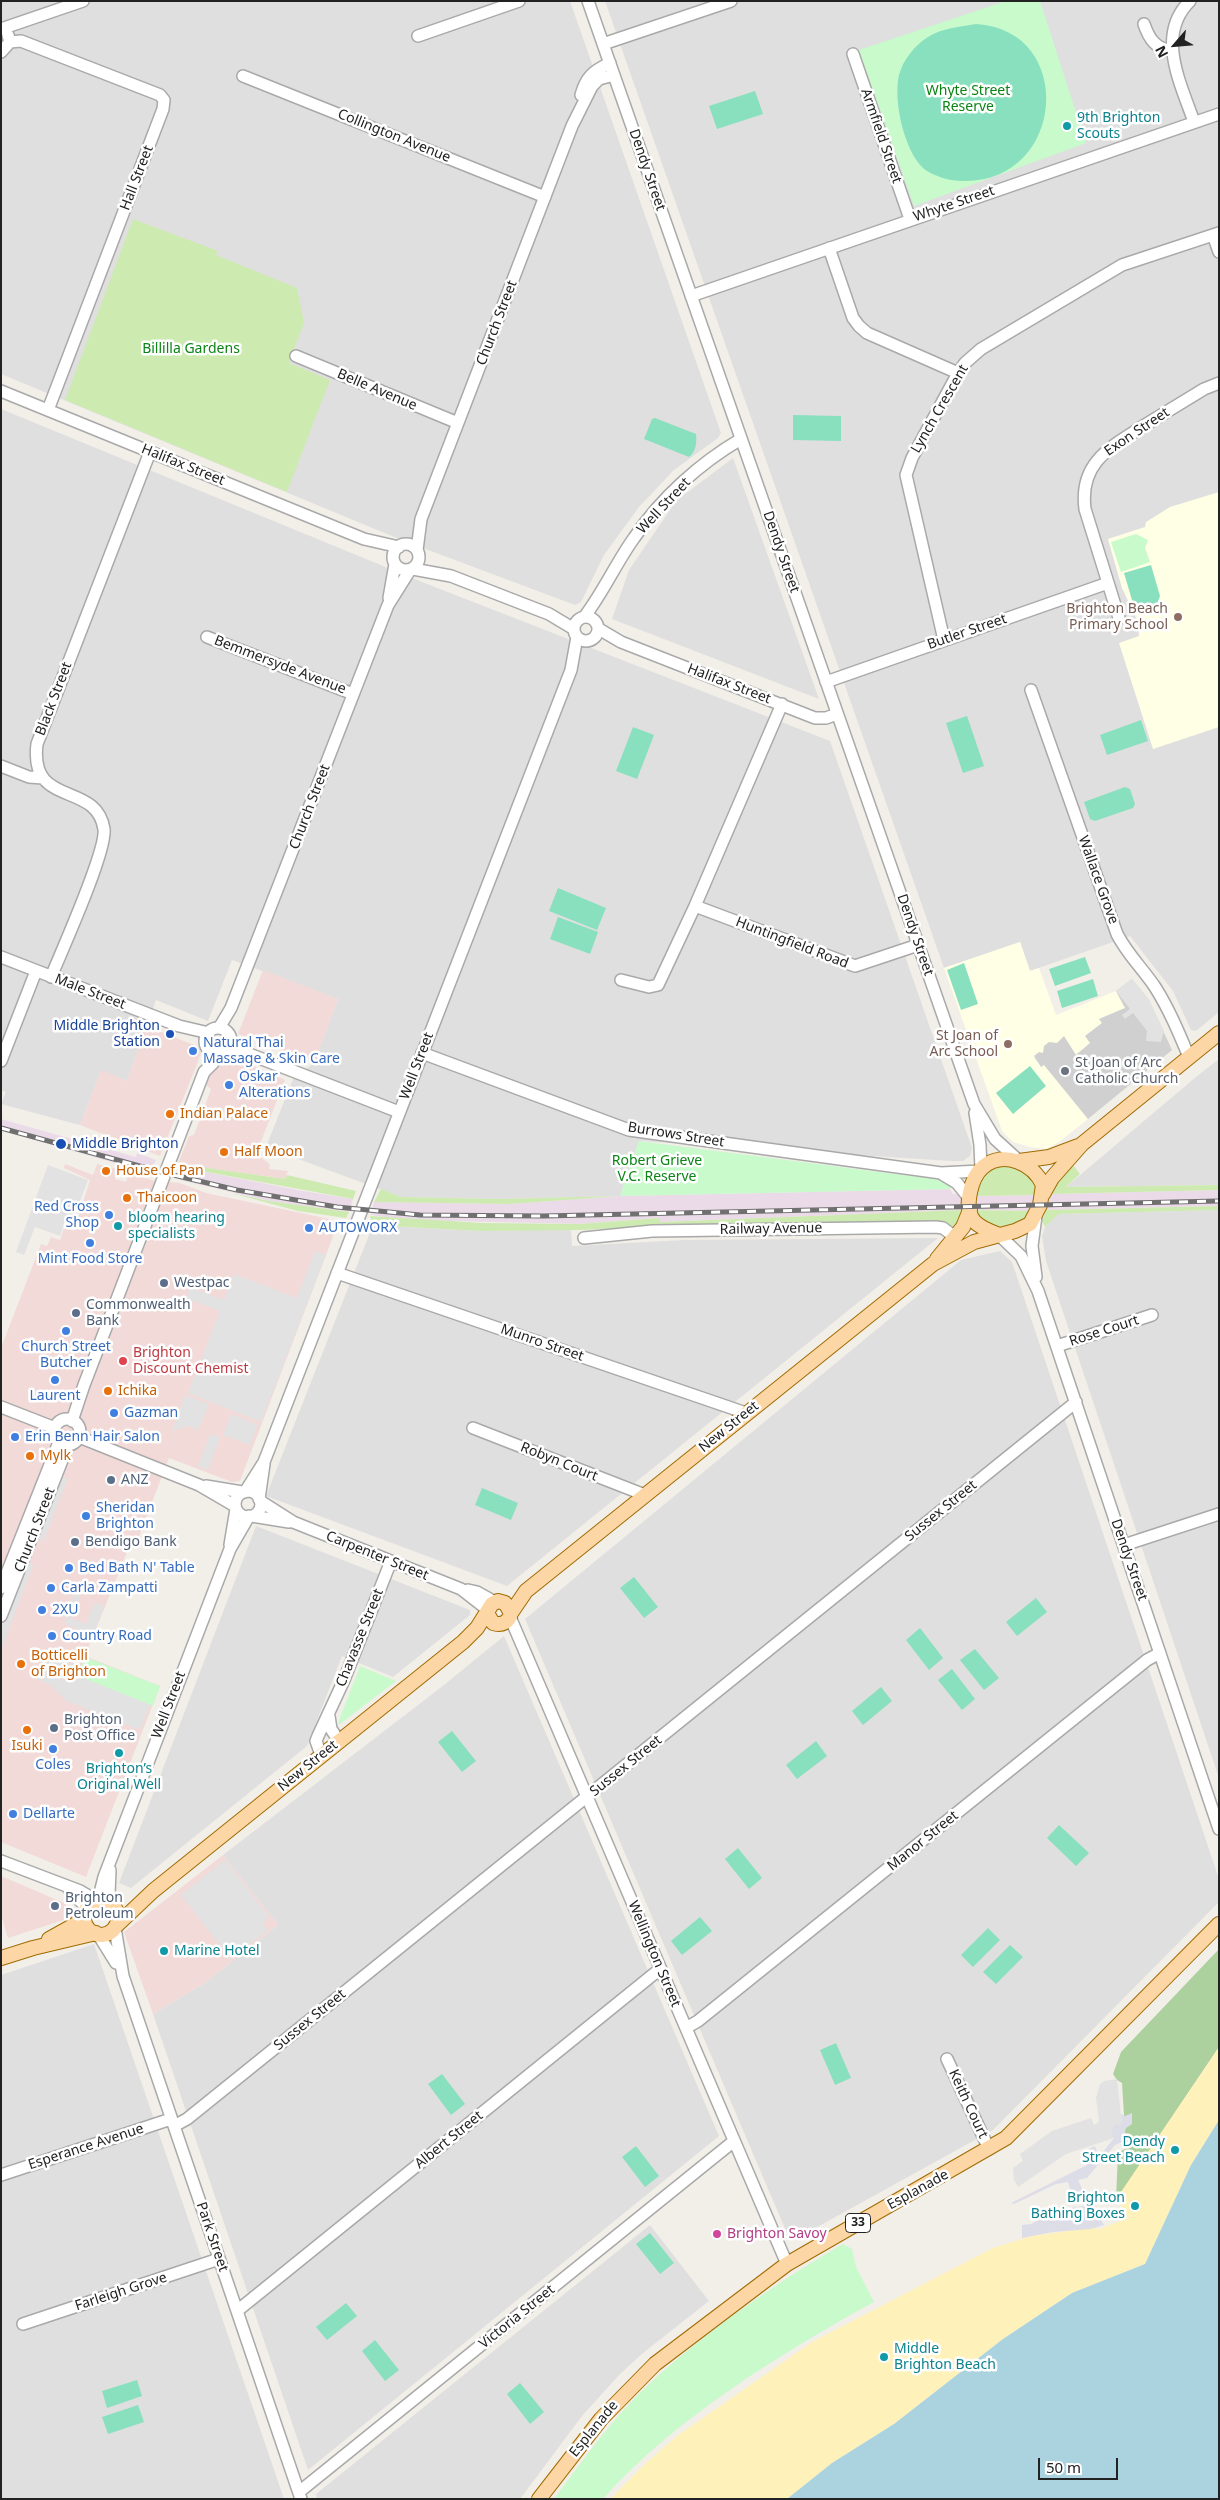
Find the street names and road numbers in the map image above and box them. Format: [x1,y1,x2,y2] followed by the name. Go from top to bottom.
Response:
[857,86,905,186] street label: Armfield Street
[335,106,453,166] street label: Collington Avenue
[625,127,669,213] street label: Dendy Street
[117,143,157,213] street label: Hall Street
[911,182,997,226] street label: Whyte Street
[473,278,521,368] street label: Church Street
[908,362,972,456] street label: Lynch Crescent
[335,366,419,414] street label: Belle Avenue
[1101,404,1173,460] street label: Exon Street
[139,441,227,489] street label: Halifax Street
[634,474,694,538] street label: Well Street
[759,509,803,595] street label: Dendy Street
[925,611,1009,653] street label: Butler Street
[212,632,348,698] street label: Bemmersyde Avenue
[32,660,76,738] street label: Black Street
[685,660,773,708] street label: Halifax Street
[286,762,334,852] street label: Church Street
[1074,834,1122,926] street label: Wallace Grove
[893,892,937,978] street label: Dendy Street
[733,914,851,972] street label: Huntingfield Road
[52,971,128,1013] street label: Male Street
[397,1030,437,1102] street label: Well Street
[626,1119,726,1151] street label: Burrows Street
[720,1220,822,1238] street label: Railway Avenue
[1067,1312,1141,1350] street label: Rose Court
[498,1321,586,1365] street label: Munro Street
[696,1398,762,1456] street label: New Street
[518,1439,600,1485] street label: Robyn Court
[902,1477,980,1545] street label: Sussex Street
[11,1485,59,1575] street label: Church Street
[1107,1517,1151,1603] street label: Dendy Street
[323,1528,431,1584] street label: Carpenter Street
[333,1586,387,1690] street label: Chavasse Street
[149,1669,189,1741] street label: Well Street
[587,1732,665,1800] street label: Sussex Street
[275,1737,341,1795] street label: New Street
[884,1807,962,1875] street label: Manor Street
[624,1898,684,2010] street label: Wellington Street
[271,1986,349,2054] street label: Sussex Street
[945,2067,991,2141] street label: Keith Court
[412,2107,486,2173] street label: Albert Street
[26,2120,146,2174] street label: Esperance Avenue
[884,2166,952,2214] street label: Esplanade
[192,2200,232,2274] street label: Park Street
[846,2214,870,2232] road number: 33
[73,2269,169,2315] street label: Farleigh Grove
[476,2281,558,2353] street label: Victoria Street
[566,2397,622,2461] street label: Esplanade

